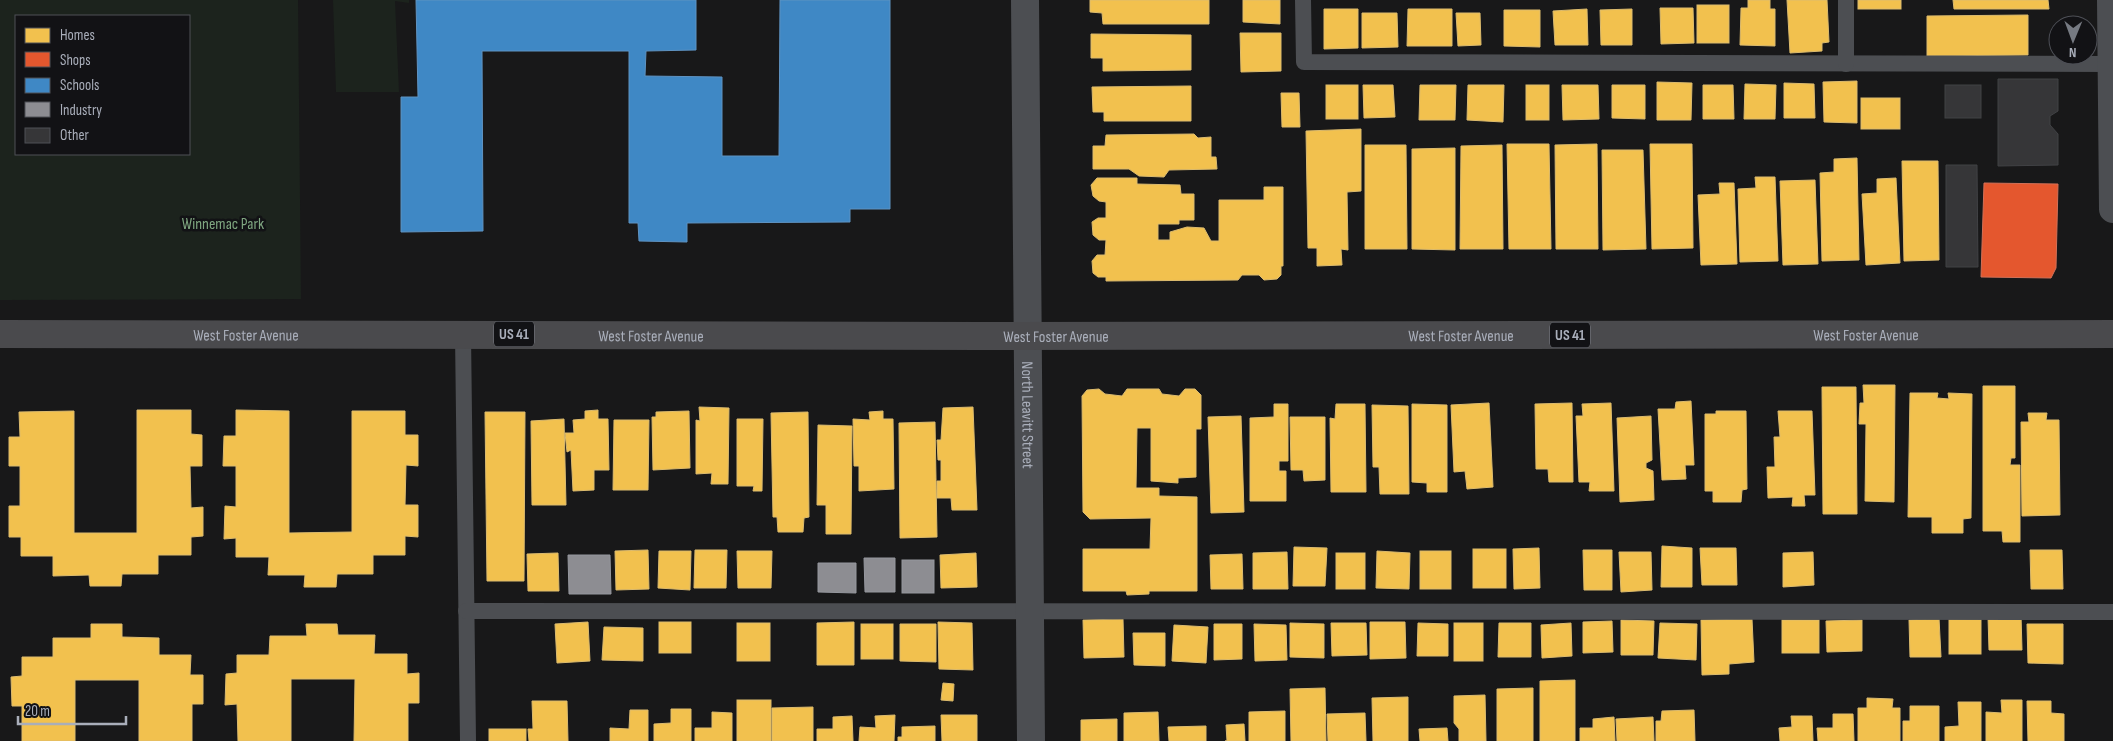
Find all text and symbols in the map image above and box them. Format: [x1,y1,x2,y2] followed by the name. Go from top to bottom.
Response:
[15,15,190,155] legend
[2048,15,2098,65] north arrow
[60,26,95,45] text: Homes
[2069,44,2077,61] text: N
[60,51,91,70] text: Shops
[60,76,99,95] text: Schools
[60,101,102,120] text: Industry
[60,126,89,145] text: Other
[182,215,264,234] park label: Winnemac Park
[494,322,534,346] road number: US 41
[1550,322,1590,348] road number: US 41
[193,326,299,346] street label: West Foster Avenue
[1813,326,1919,346] street label: West Foster Avenue
[598,327,704,346] street label: West Foster Avenue
[1408,327,1514,346] street label: West Foster Avenue
[1003,328,1109,347] street label: West Foster Avenue
[1017,361,1037,469] street label: North Leavitt Street
[18,694,125,726] scale bar
[25,702,50,721] text: 20 m

